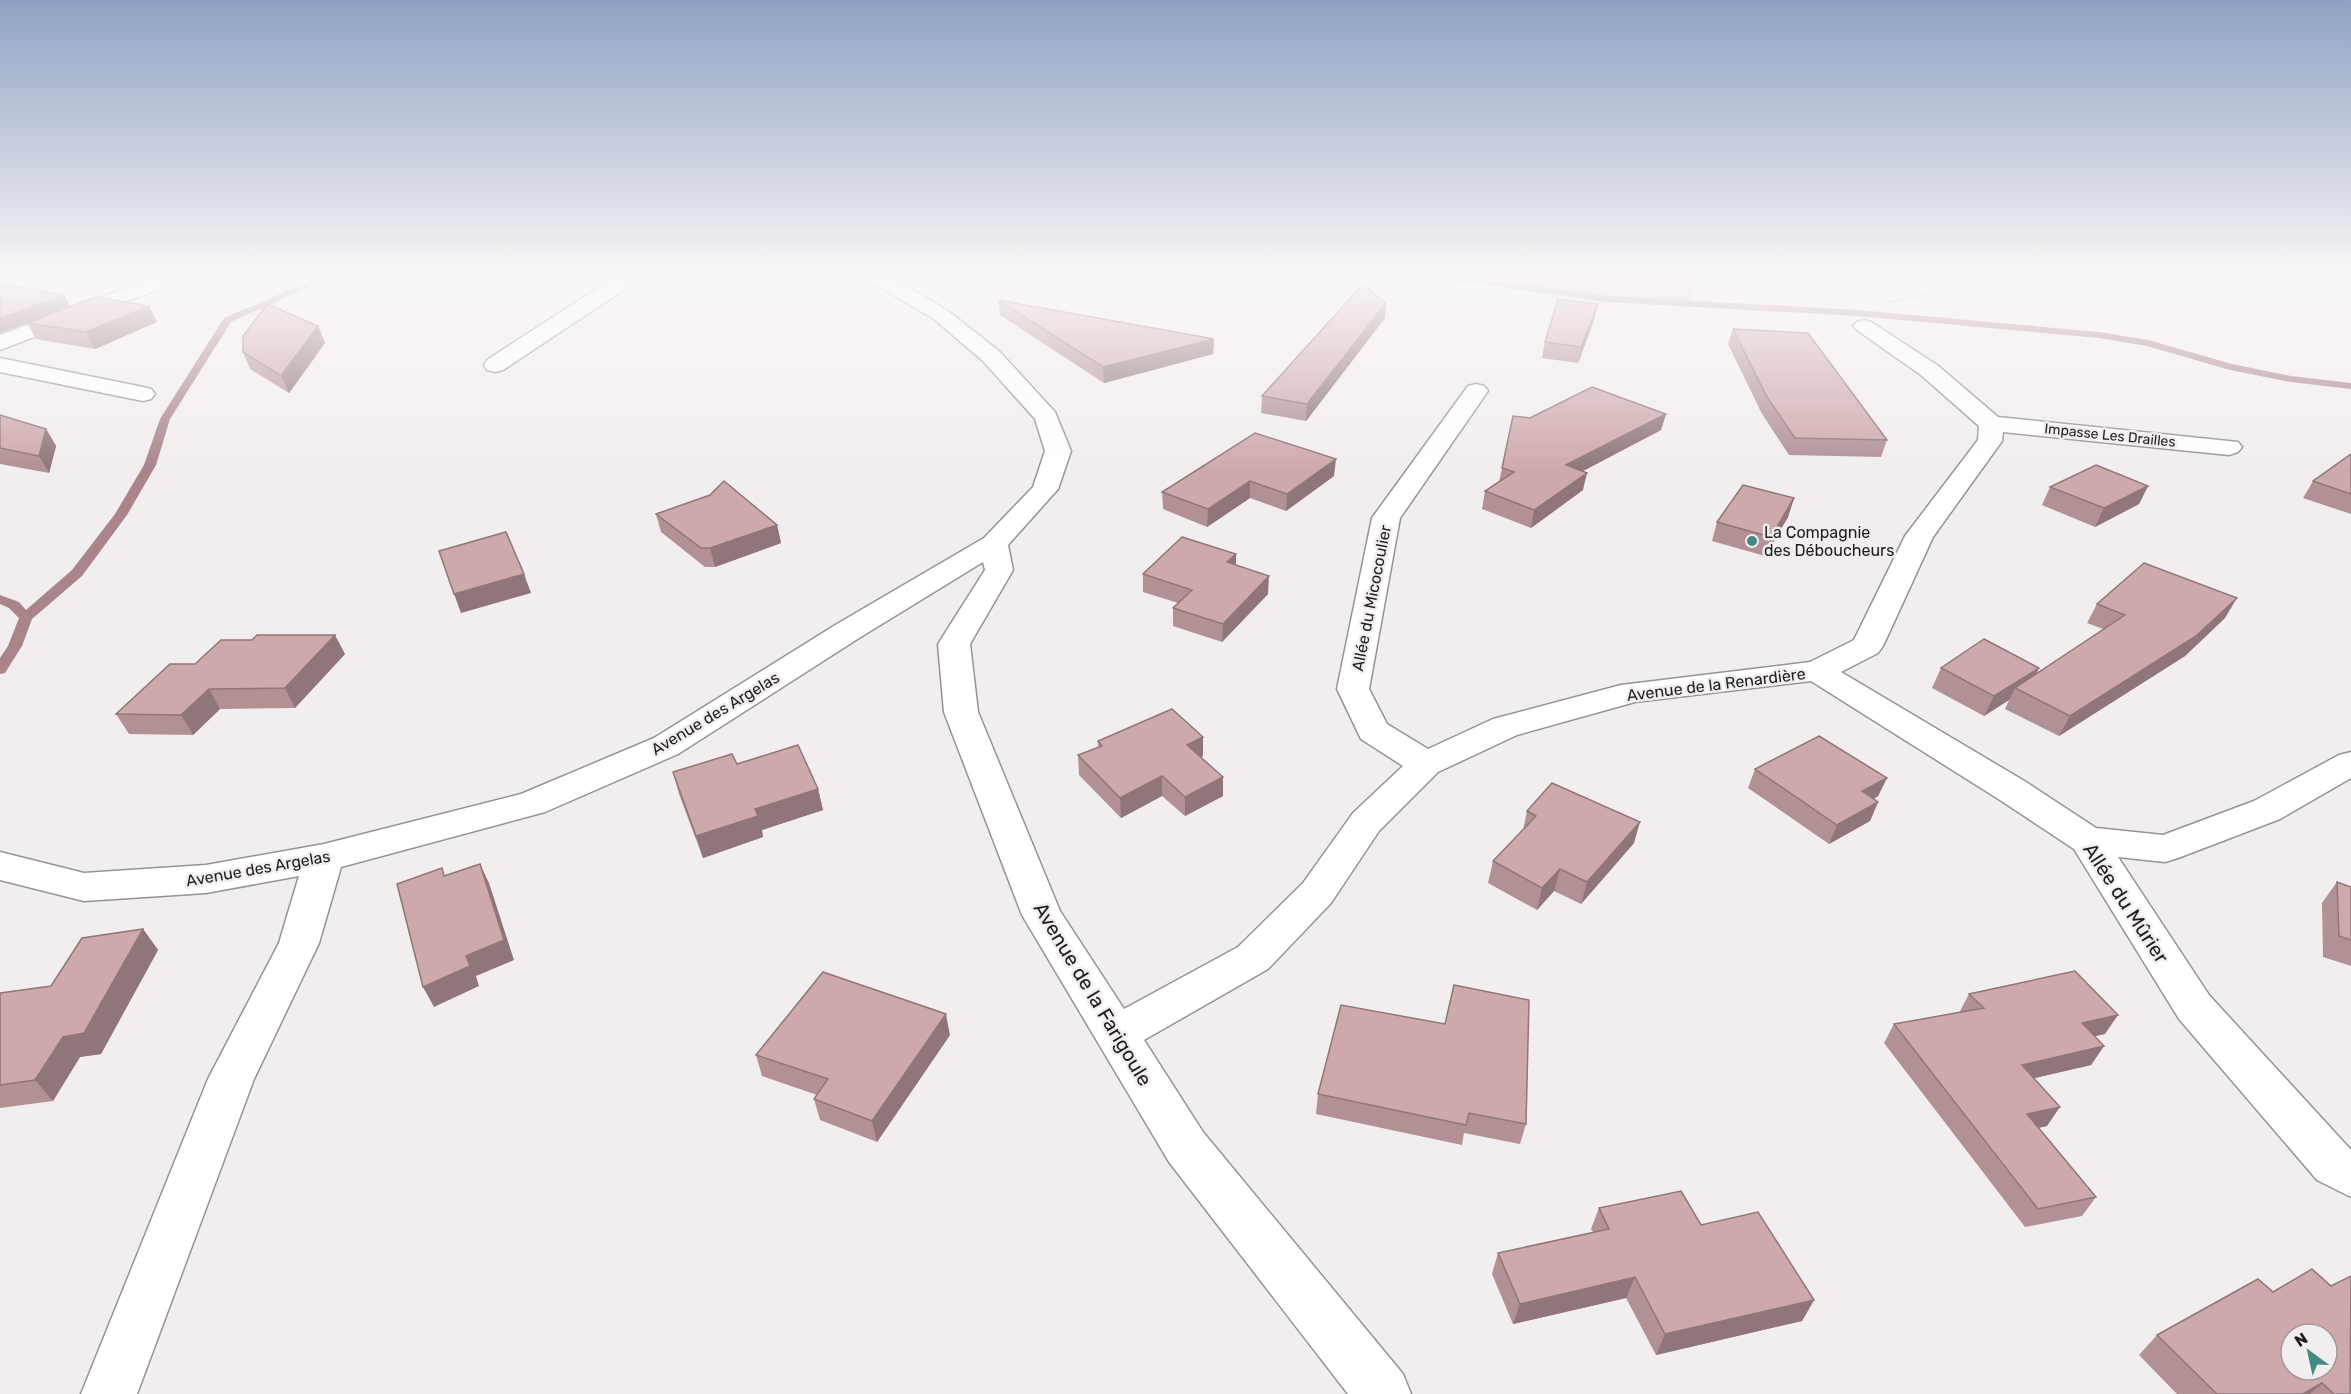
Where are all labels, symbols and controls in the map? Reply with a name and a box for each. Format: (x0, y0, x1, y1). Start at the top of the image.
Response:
street label: Impasse Les Drailles (2044, 420, 2176, 451)
street label: Allée du Micocoulier (1348, 523, 1395, 673)
place label: La Compagnie des Déboucheurs (1764, 523, 1894, 560)
marker: La Compagnie des Déboucheurs (1745, 534, 1759, 548)
street label: Avenue de la Renardière (1626, 664, 1807, 705)
street label: Avenue des Argelas (648, 668, 783, 759)
street label: Allée du Mûrier (2078, 838, 2174, 968)
street label: Avenue des Argelas (184, 846, 332, 891)
street label: Avenue de la Farigoule (1029, 898, 1157, 1090)
north arrow (2279, 1322, 2339, 1382)
text: N (2291, 1329, 2311, 1351)

